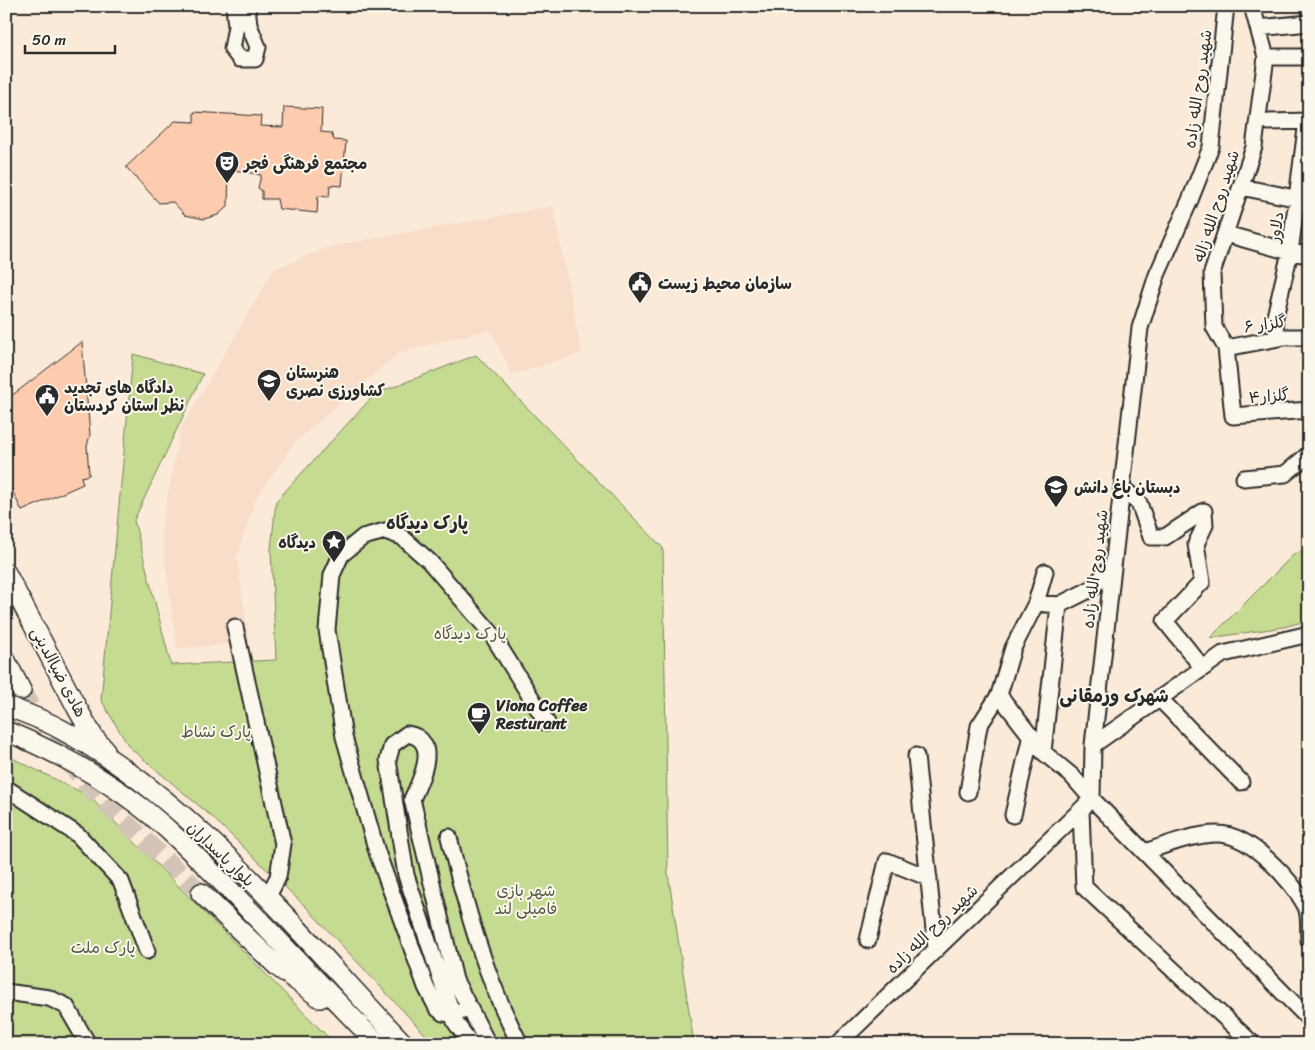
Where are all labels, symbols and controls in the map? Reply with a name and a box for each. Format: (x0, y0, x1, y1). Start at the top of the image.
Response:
scale bar (25, 22, 115, 54)
text: 50 m (32, 27, 67, 53)
street label: شهید روح الله زاده (1175, 28, 1221, 150)
street label: شهید روح الله زاله (1184, 146, 1248, 266)
place label: مجتمع فرهنگی فجر (242, 149, 367, 178)
theatre icon: مجتمع فرهنگی فجر (214, 150, 240, 184)
street label: دلاور (1259, 210, 1293, 246)
place label: سازمان محیط زیست (658, 269, 792, 298)
public building icon: سازمان محیط زیست (627, 270, 653, 304)
street label: گلزار ۶ (1242, 307, 1288, 341)
place label: هنرستان کشاورزی نصری (286, 358, 385, 405)
school or university icon: هنرستان کشاورزی نصری (256, 368, 282, 402)
place label: دادگاه های تجدید نظر استان کردستان (64, 373, 184, 420)
street label: گلزار۴ (1248, 380, 1290, 412)
public building icon: دادگاه های تجدید نظر استان کردستان (34, 383, 60, 417)
place label: دبستان باغ دانش (1074, 473, 1180, 502)
school or university icon: دبستان باغ دانش (1043, 474, 1069, 508)
district label: پارک دیدگاه (386, 507, 469, 539)
street label: شهید روح الله زاده (1073, 508, 1117, 630)
place label: دیدگاه (278, 528, 316, 557)
place icon: دیدگاه (321, 529, 347, 563)
park label: پارک دیدگاه (434, 619, 506, 648)
street label: هادی ضیاالدینی (23, 621, 95, 723)
district label: شهرک ورمقانی (1059, 680, 1169, 712)
place label: Viona Coffee Resturant (495, 691, 587, 738)
cafe icon: Viona Coffee Resturant (466, 701, 492, 735)
park label: پارک نشاط (181, 717, 251, 746)
street label: بلوار پاسداران (180, 814, 262, 894)
park label: شهر بازی فامیلی لند (495, 876, 557, 923)
street label: شهید روح الله زاده (879, 877, 985, 981)
park label: پارک ملت (71, 933, 135, 962)

